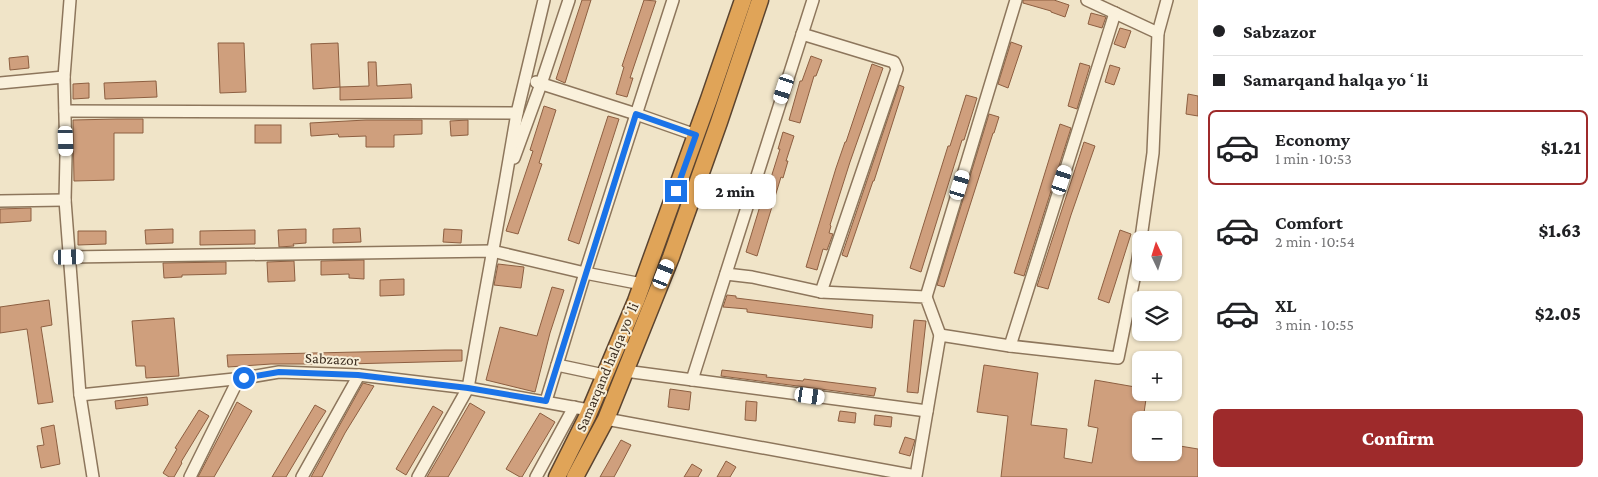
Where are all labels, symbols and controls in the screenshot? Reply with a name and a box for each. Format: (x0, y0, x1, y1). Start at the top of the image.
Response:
text: Sabzazor (1243, 21, 1316, 42)
text: Samarqand halqa yoʻli (1243, 69, 1428, 90)
car (772, 72, 795, 106)
icon: car (1215, 125, 1260, 170)
car (57, 126, 74, 156)
text: Economy (1275, 129, 1350, 150)
text: $1.21 (1541, 137, 1581, 158)
text: 1 min · 10:53 (1275, 150, 1352, 167)
car (1050, 163, 1073, 197)
car (948, 168, 971, 202)
callout: 2 min (694, 174, 776, 208)
route end (665, 180, 687, 202)
text: 2 min (715, 183, 755, 200)
icon: car (1215, 208, 1260, 253)
text: Comfort (1275, 212, 1343, 233)
text: $1.63 (1538, 220, 1581, 241)
north arrow (1132, 231, 1182, 281)
map controls (1132, 231, 1182, 461)
text: 2 min · 10:54 (1275, 233, 1355, 250)
car (53, 249, 84, 265)
car (651, 257, 676, 291)
button: layers (1132, 291, 1182, 341)
icon: car (1215, 291, 1260, 336)
text: XL (1275, 295, 1297, 316)
street label: Samarqand halqa yoʻli (573, 300, 642, 434)
text: $2.05 (1535, 303, 1581, 324)
text: 3 min · 10:55 (1275, 316, 1354, 333)
street label: Sabzazor (305, 350, 360, 368)
button: + (1132, 351, 1182, 401)
route start (233, 367, 255, 389)
car (794, 386, 825, 406)
button: Confirm (1213, 409, 1583, 467)
button: − (1132, 411, 1182, 461)

